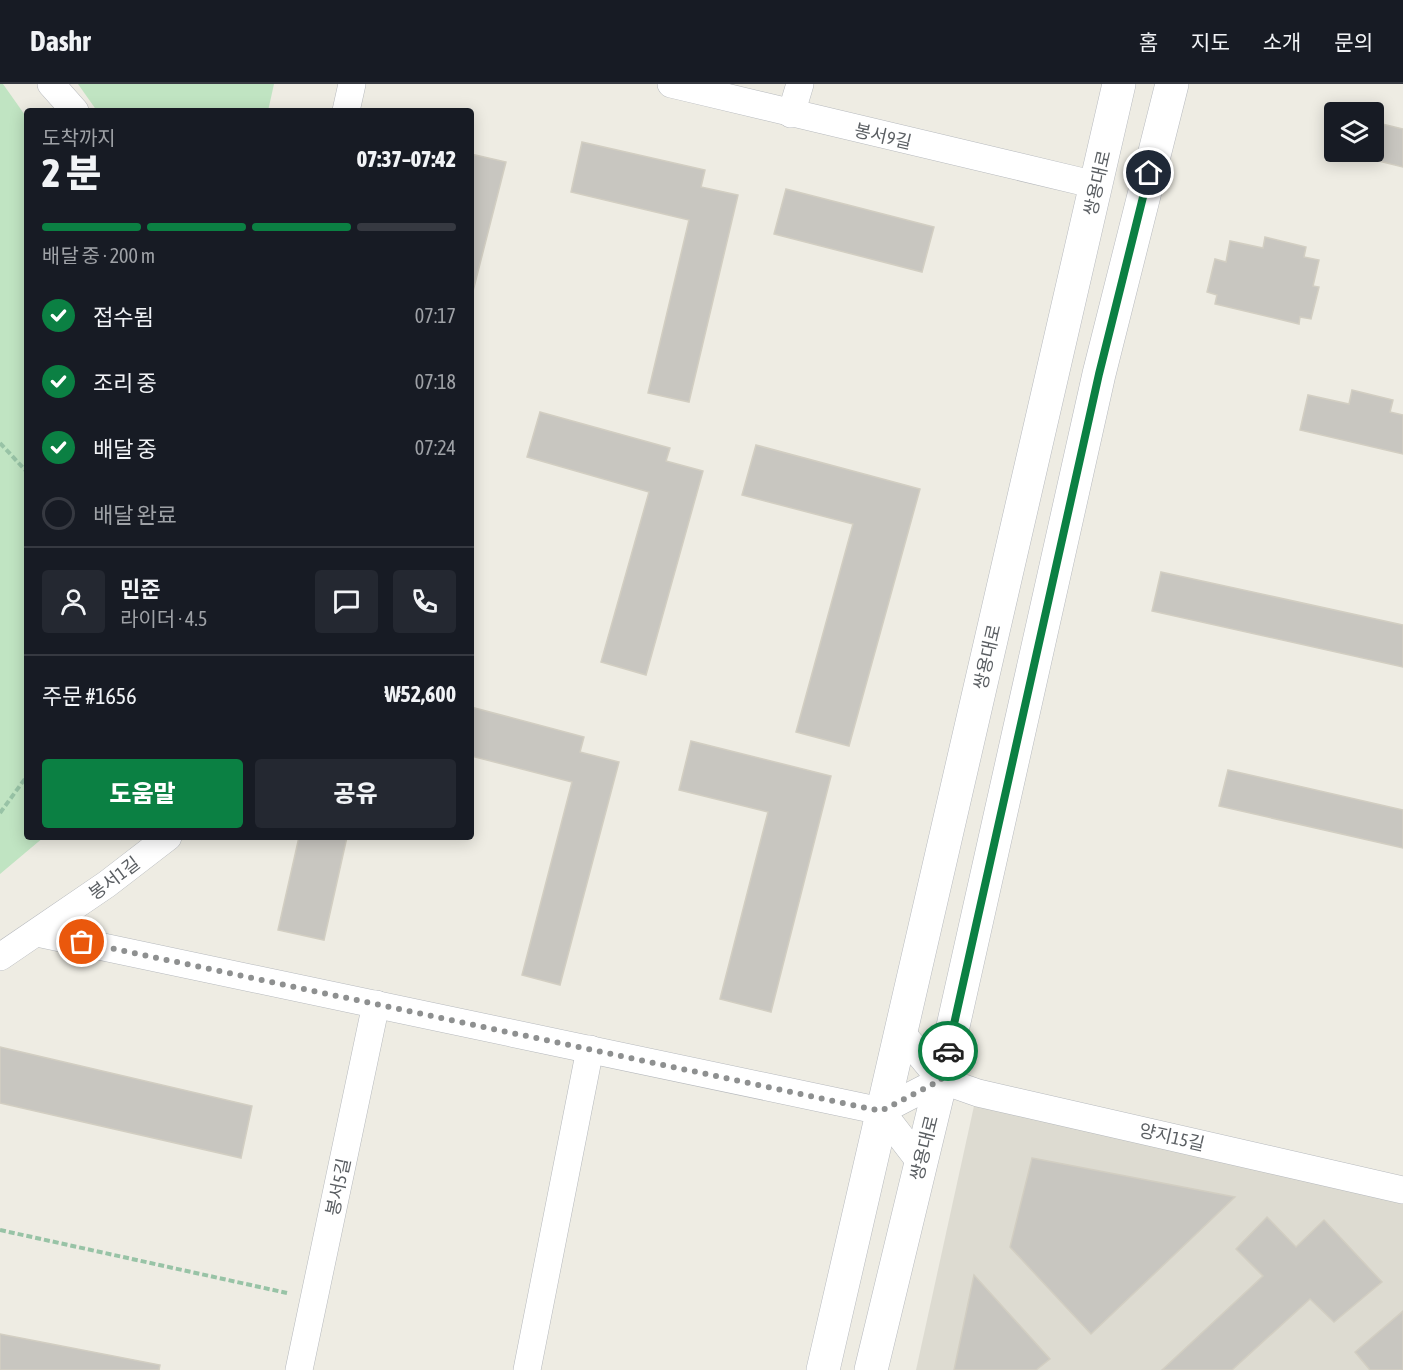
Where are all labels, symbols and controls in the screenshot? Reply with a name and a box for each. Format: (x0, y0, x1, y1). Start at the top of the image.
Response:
text: Dashr (30, 25, 90, 57)
text: 홈 (1139, 30, 1158, 54)
text: 지도 (1191, 30, 1230, 54)
text: 소개 (1263, 30, 1301, 54)
text: 문의 (1334, 30, 1373, 54)
map controls (1324, 102, 1384, 162)
button: layers (1324, 102, 1384, 162)
street label: 봉서9길 (852, 119, 914, 153)
text: 도착까지 (42, 126, 116, 149)
text: 07:37–07:42 (357, 146, 456, 172)
pin (1123, 147, 1174, 198)
street label: 쌍용대로 (1079, 148, 1115, 218)
text: 2 분 (42, 151, 102, 195)
icon: home (1132, 156, 1165, 189)
text: 배달 중 · 200 m (42, 244, 155, 267)
icon: check (42, 299, 75, 332)
text: 접수됨 (93, 304, 154, 330)
text: 07:17 (415, 304, 456, 327)
icon: check (42, 365, 75, 398)
text: 조리 중 (93, 370, 157, 396)
text: 07:18 (415, 370, 456, 393)
icon: check (42, 431, 75, 464)
text: 배달 중 (93, 436, 157, 462)
text: 07:24 (415, 436, 456, 459)
text: 배달 완료 (93, 502, 177, 528)
button: person (42, 570, 105, 633)
button: chat (315, 570, 378, 633)
button: phone (393, 570, 456, 633)
text: 민준 (120, 576, 160, 602)
text: 라이더 · 4.5 (120, 607, 207, 630)
street label: 쌍용대로 (969, 622, 1005, 692)
text: ₩52,600 (384, 681, 456, 707)
text: 주문 #1656 (42, 683, 137, 709)
button: 도움말 (42, 759, 243, 828)
button: 공유 (255, 759, 456, 828)
street label: 봉서1길 (84, 852, 144, 904)
pin (56, 916, 107, 967)
icon: bag (65, 925, 98, 958)
courier (918, 1021, 978, 1081)
icon: car (932, 1035, 965, 1068)
street label: 쌍용대로 (906, 1113, 942, 1183)
street label: 양지15길 (1137, 1119, 1207, 1155)
street label: 봉서5길 (322, 1156, 354, 1218)

